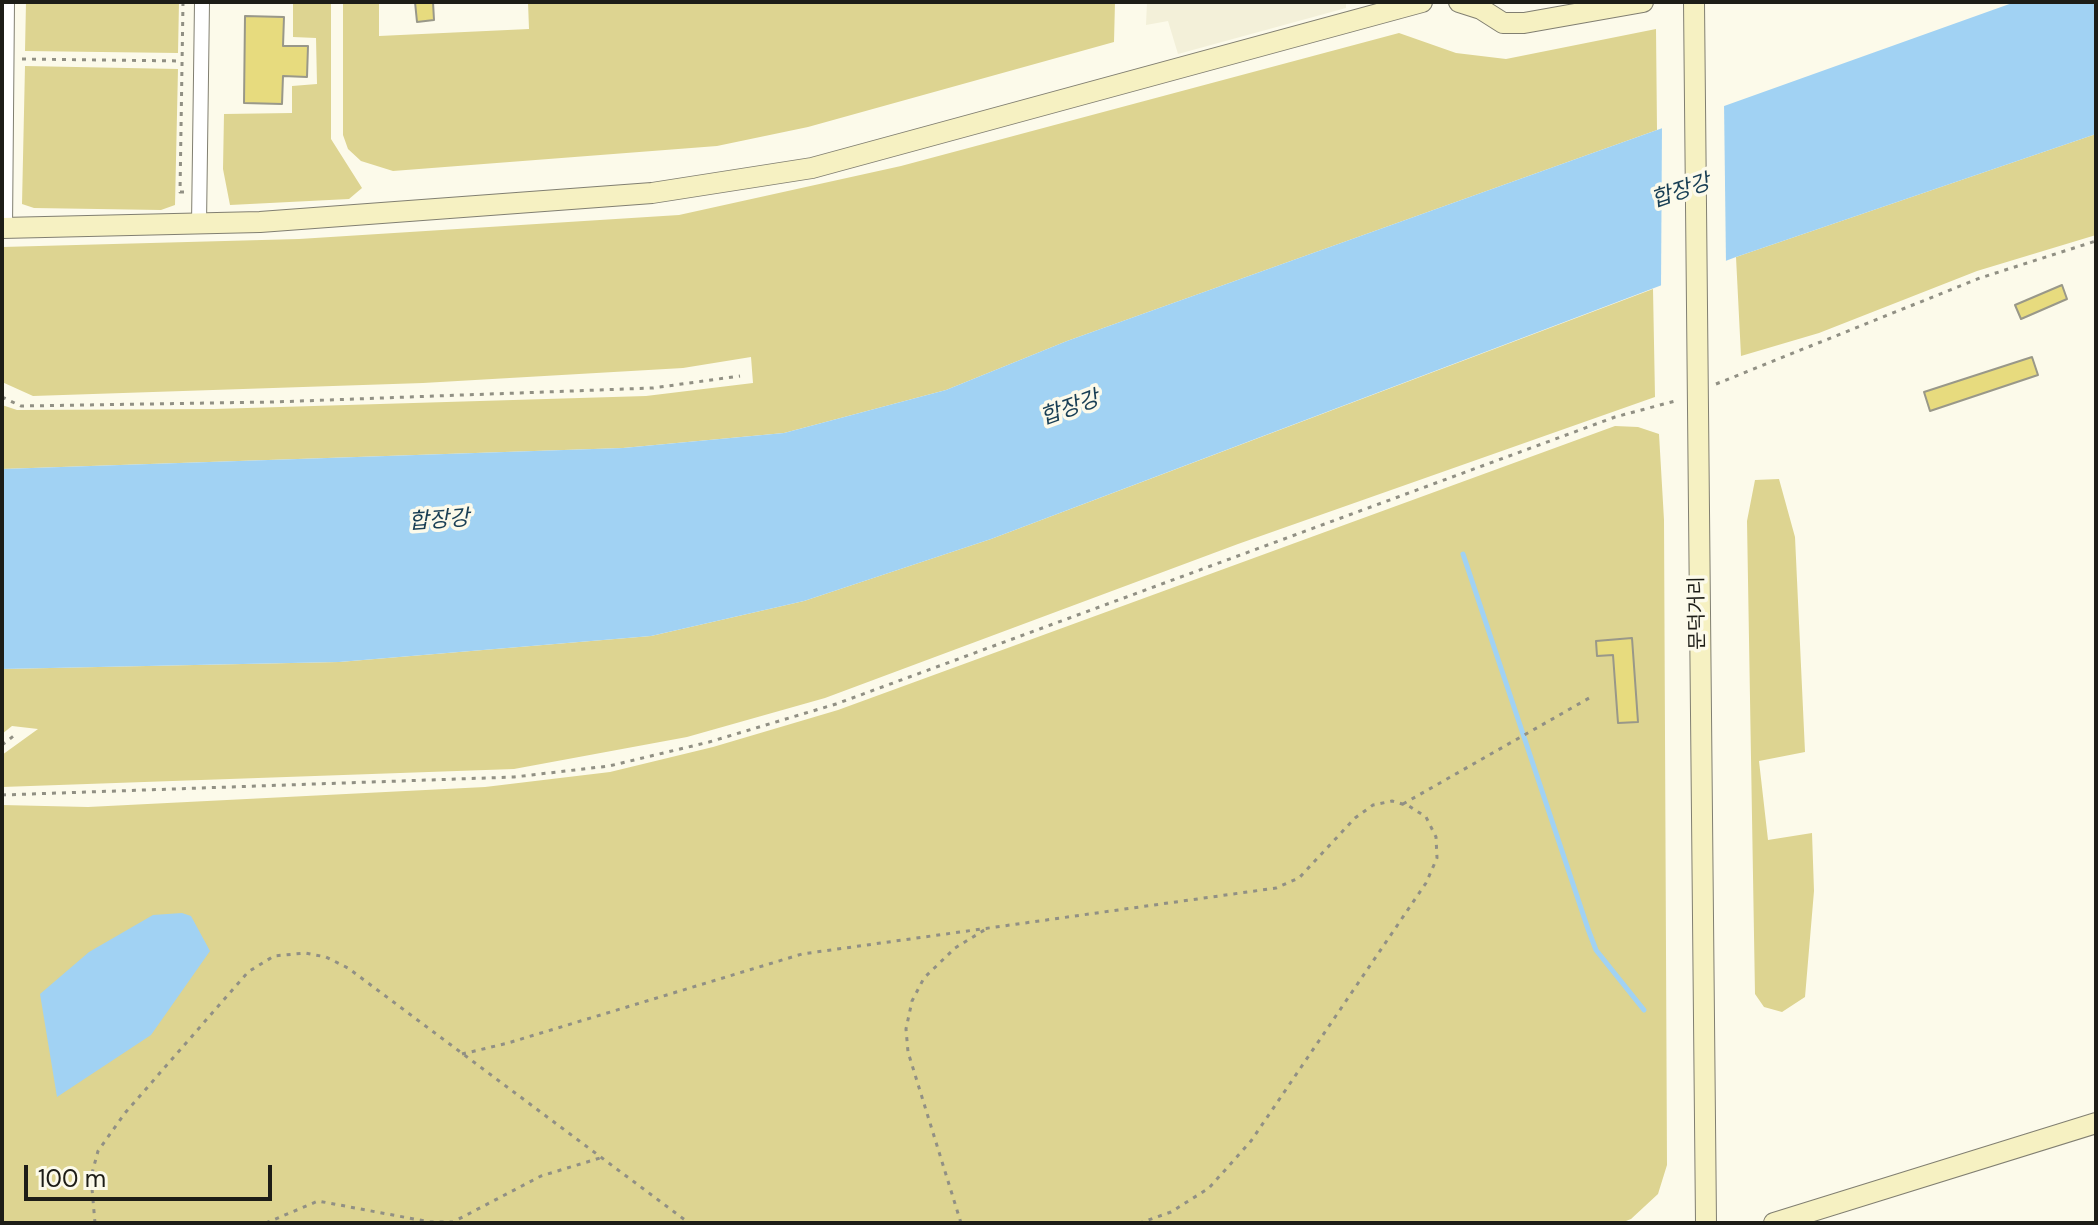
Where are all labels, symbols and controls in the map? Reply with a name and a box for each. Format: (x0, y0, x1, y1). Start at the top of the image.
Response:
water label: 합장강 (1648, 170, 1714, 214)
water label: 합장강 (1037, 386, 1103, 432)
water label: 합장강 (408, 506, 470, 536)
street label: 문덕거리 (1685, 576, 1711, 650)
scale bar (28, 1149, 276, 1199)
text: 100 m (38, 1163, 106, 1194)

